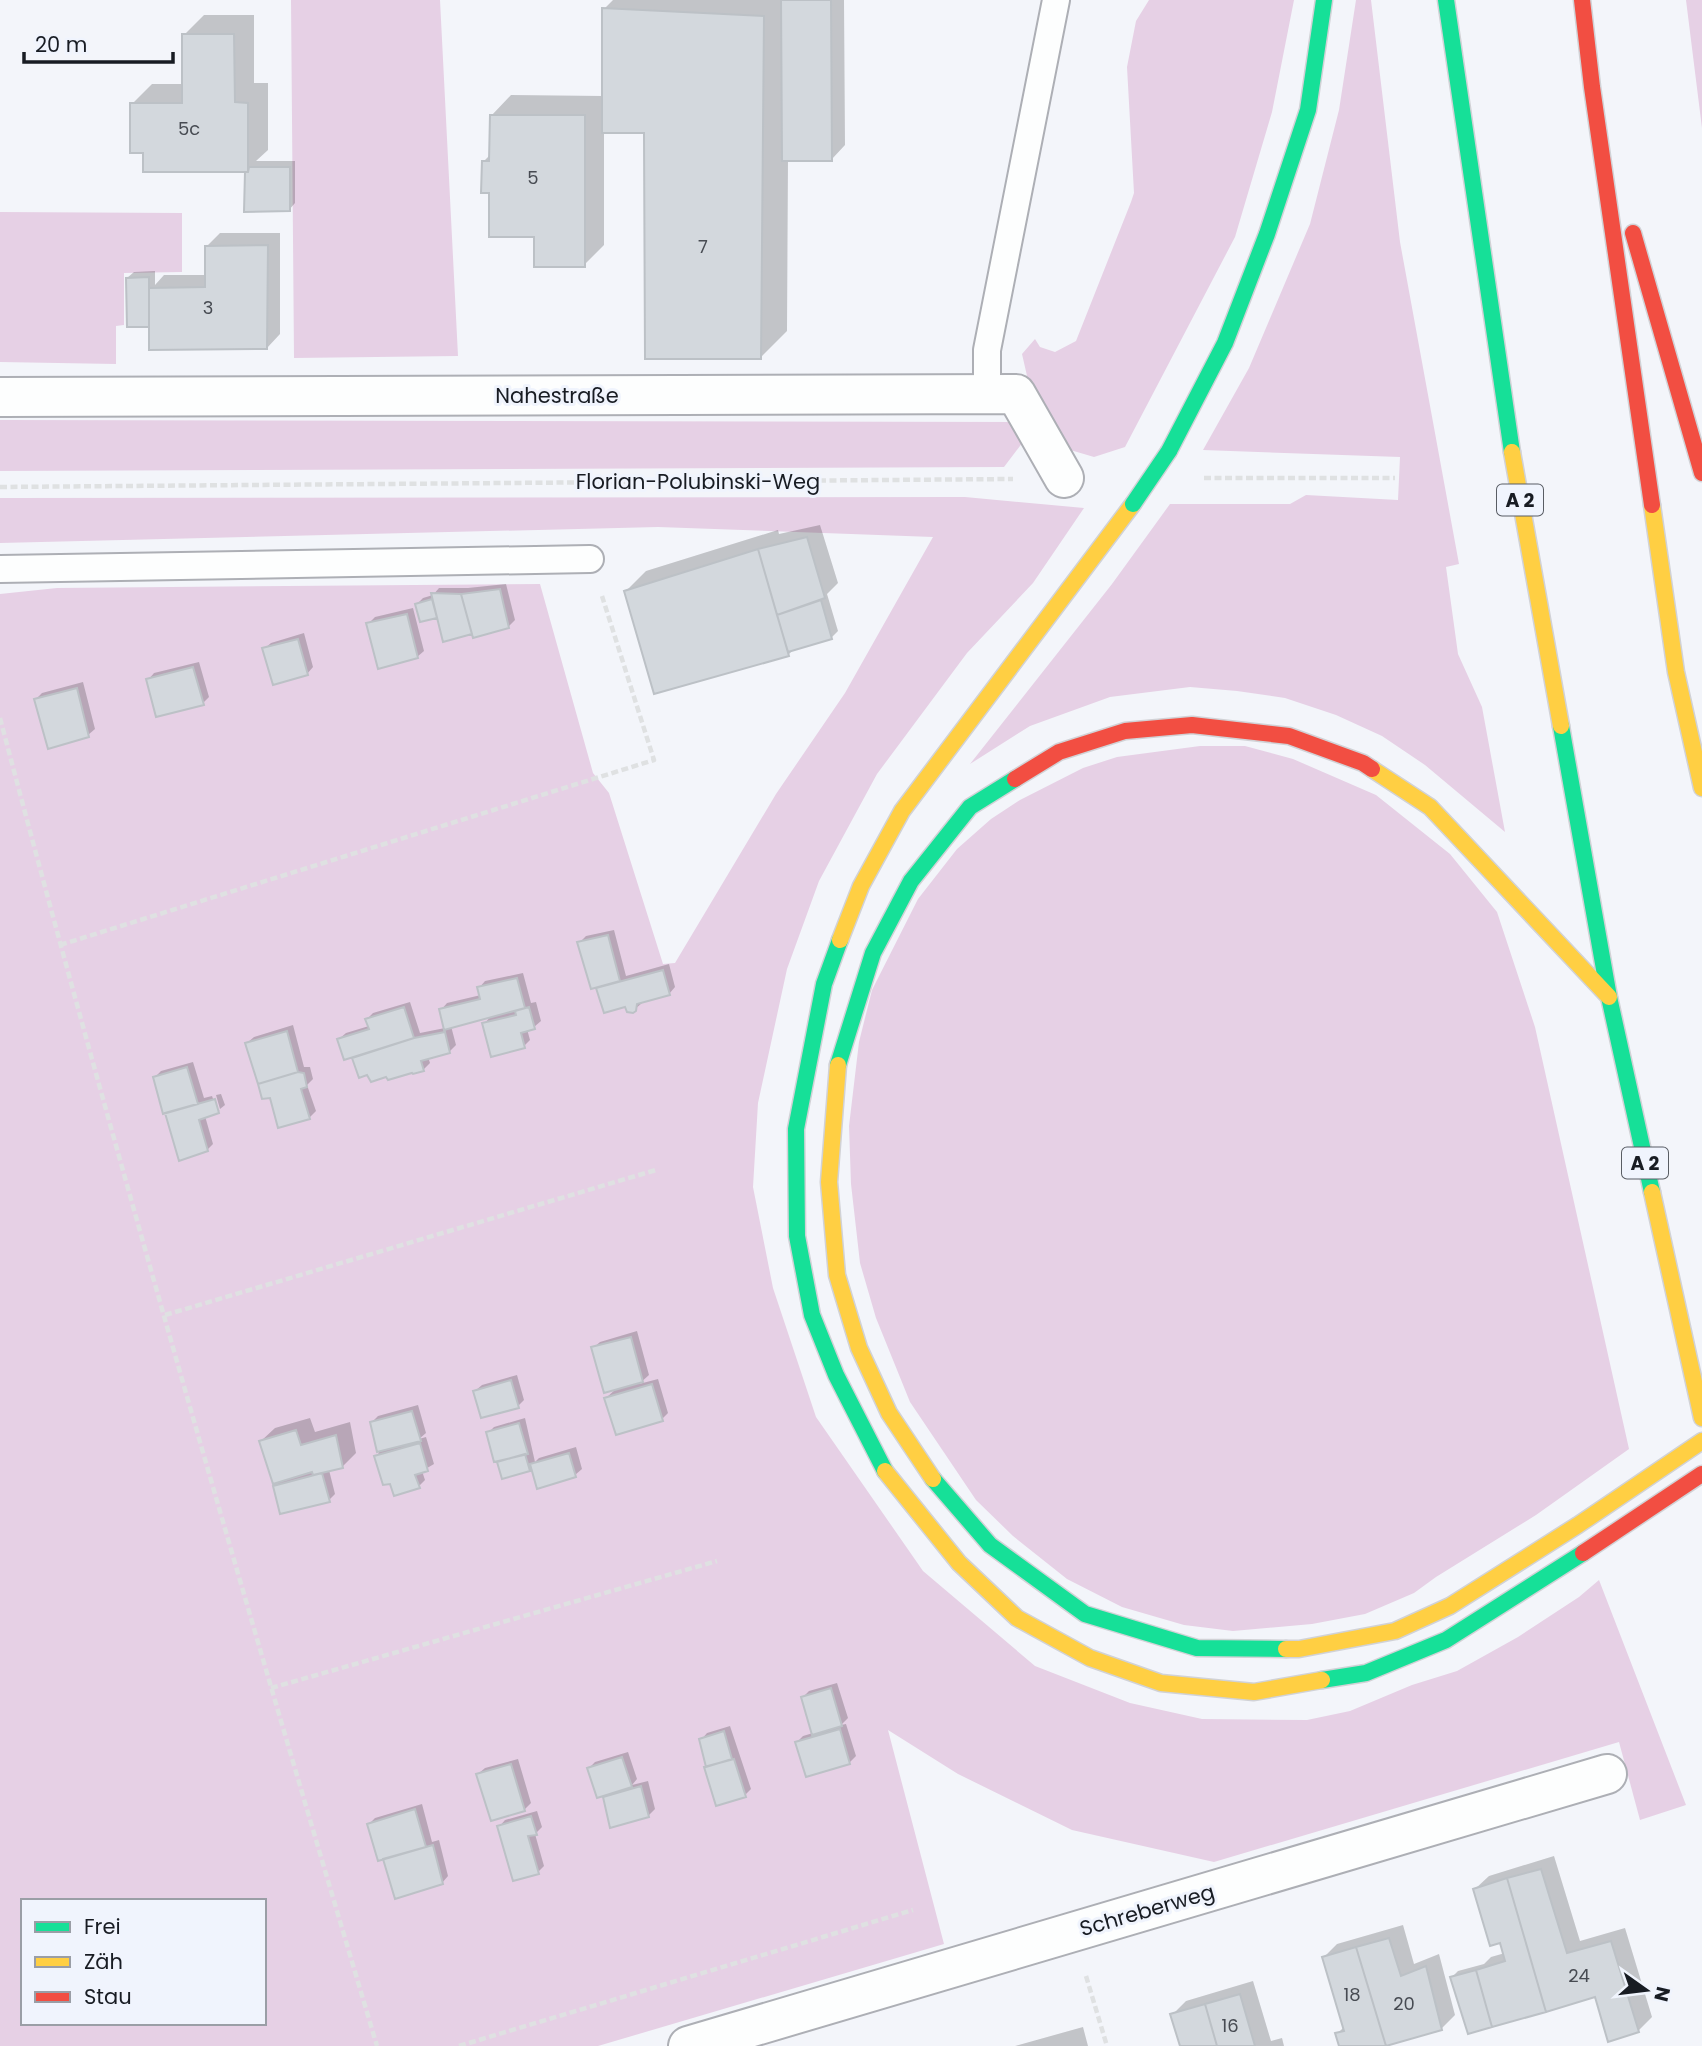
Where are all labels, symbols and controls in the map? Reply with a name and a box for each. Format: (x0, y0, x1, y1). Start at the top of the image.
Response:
scale bar (24, 21, 173, 65)
text: 20 m (35, 30, 88, 59)
house number: 5c (178, 116, 200, 141)
house number: 5 (527, 165, 539, 190)
house number: 7 (698, 234, 708, 259)
house number: 3 (203, 295, 213, 320)
street label: Nahestraße (495, 381, 619, 410)
street label: Florian-Polubinski-Weg (576, 467, 820, 496)
road number: A 2 (1497, 485, 1543, 516)
road number: A 2 (1622, 1148, 1668, 1178)
street label: Schreberweg (1076, 1877, 1218, 1943)
legend (21, 1899, 266, 2025)
text: Frei (84, 1912, 121, 1941)
text: Zäh (84, 1947, 123, 1976)
north arrow (1611, 1955, 1681, 2025)
house number: 24 (1568, 1963, 1590, 1988)
text: Stau (84, 1982, 132, 2011)
house number: 18 (1343, 1982, 1361, 2007)
text: N (1647, 1984, 1677, 2004)
house number: 20 (1393, 1991, 1415, 2016)
house number: 16 (1221, 2013, 1239, 2038)

